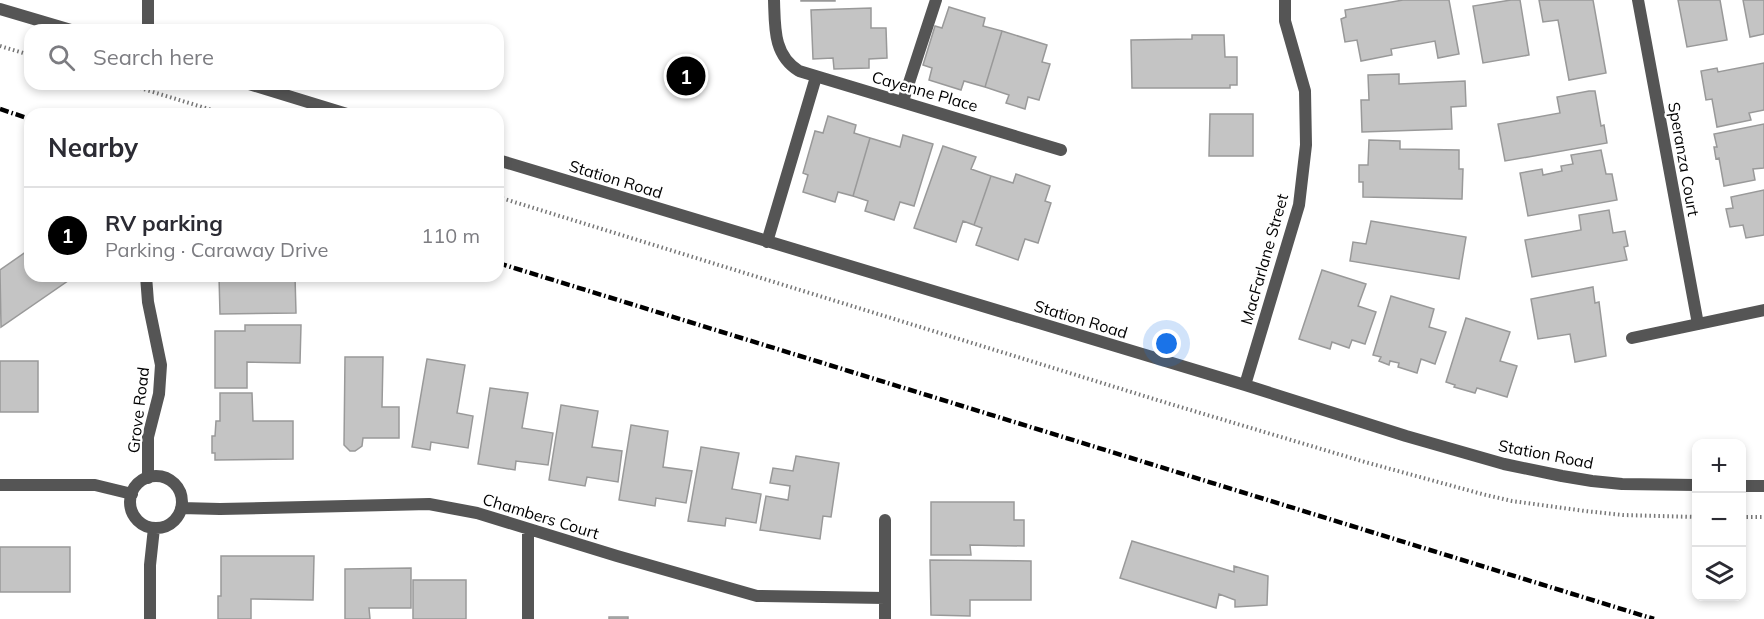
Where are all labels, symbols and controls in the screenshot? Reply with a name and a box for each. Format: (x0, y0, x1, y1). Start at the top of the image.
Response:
search box (24, 24, 504, 90)
icon: search (45, 41, 78, 74)
text: Search here (93, 43, 214, 71)
pin: 1 (666, 54, 706, 98)
street label: Cayenne Place (870, 66, 980, 116)
street label: Speranza Court (1664, 100, 1704, 218)
text: Nearby (48, 131, 138, 164)
street label: Station Road (567, 155, 665, 203)
street label: MacFarlane Street (1236, 191, 1292, 327)
text: RV parking (105, 209, 223, 237)
text: 1 (62, 223, 74, 248)
text: 110 m (421, 223, 480, 248)
text: Parking · Caraway Drive (105, 237, 328, 262)
street label: Station Road (1032, 295, 1130, 343)
your location (1152, 329, 1181, 358)
street label: Grove Road (123, 366, 153, 454)
street label: Station Road (1497, 435, 1595, 473)
map controls (1692, 439, 1746, 601)
button: + (1692, 439, 1746, 493)
street label: Chambers Court (480, 489, 602, 543)
button: − (1692, 493, 1746, 547)
button: layers (1692, 547, 1746, 601)

